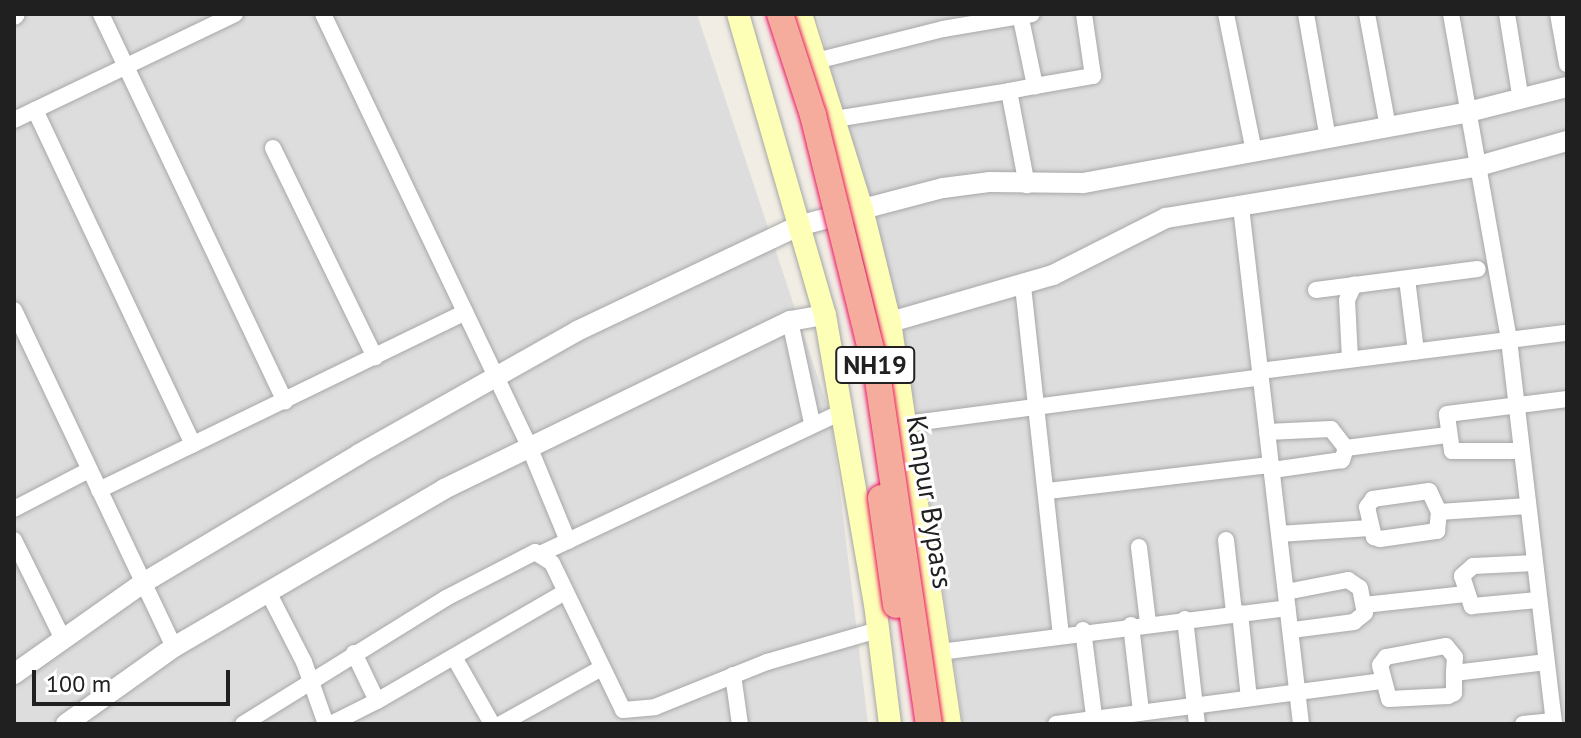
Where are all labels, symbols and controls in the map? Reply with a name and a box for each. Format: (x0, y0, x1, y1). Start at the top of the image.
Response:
road number: NH19 (835, 343, 915, 387)
street label: Kanpur Bypass (900, 413, 960, 591)
scale bar (36, 654, 234, 704)
text: 100 m (46, 668, 111, 699)

